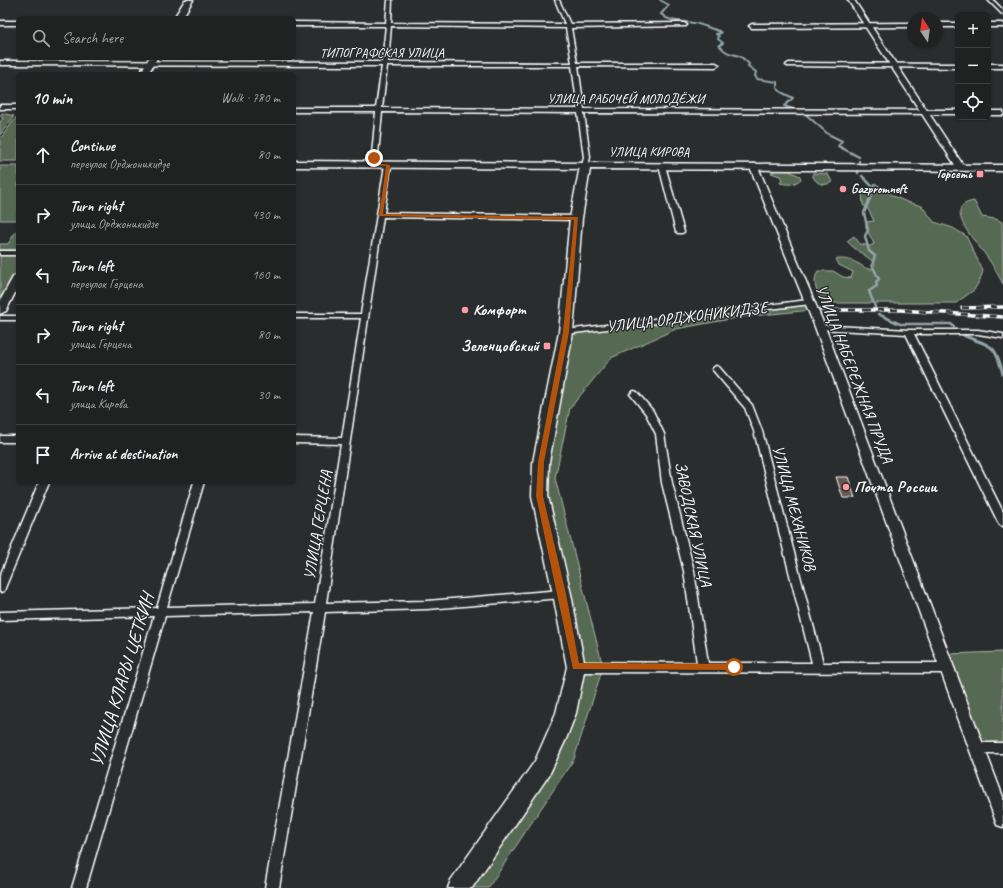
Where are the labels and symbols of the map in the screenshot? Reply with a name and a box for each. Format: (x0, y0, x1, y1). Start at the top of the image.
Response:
north arrow (907, 12, 943, 48)
street label: ТИПОГРАФСКАЯ УЛИЦА (320, 45, 445, 61)
street label: УЛИЦА РАБОЧЕЙ МОЛОДЁЖИ (547, 91, 707, 107)
street label: УЛИЦА КИРОВА (609, 144, 690, 160)
route end (365, 149, 383, 167)
place label: Горсеть (937, 166, 973, 182)
marker: Горсеть (975, 169, 985, 179)
place label: Gazpromneft (851, 181, 908, 197)
marker: Gazpromneft (838, 184, 848, 194)
street label: УЛИЦА НАБЕРЕЖНАЯ ПРУДА (811, 282, 898, 467)
street label: УЛИЦА ОРДЖОНИКИДЗЕ (605, 297, 771, 337)
place label: Комфорт (473, 300, 527, 320)
marker: Комфорт (460, 305, 470, 315)
place label: Зеленцовский (461, 336, 540, 356)
marker: Зеленцовский (542, 341, 552, 351)
street label: УЛИЦА МЕХАНИКОВ (768, 443, 821, 575)
street label: ЗАВОДСКАЯ УЛИЦА (670, 460, 716, 589)
street label: УЛИЦА ГЕРЦЕНА (299, 468, 337, 581)
place label: Почта России (854, 477, 938, 497)
marker: Почта России (841, 482, 851, 492)
street label: УЛИЦА КЛАРЫ ЦЕТКИН (84, 588, 161, 769)
route start (725, 658, 743, 676)

